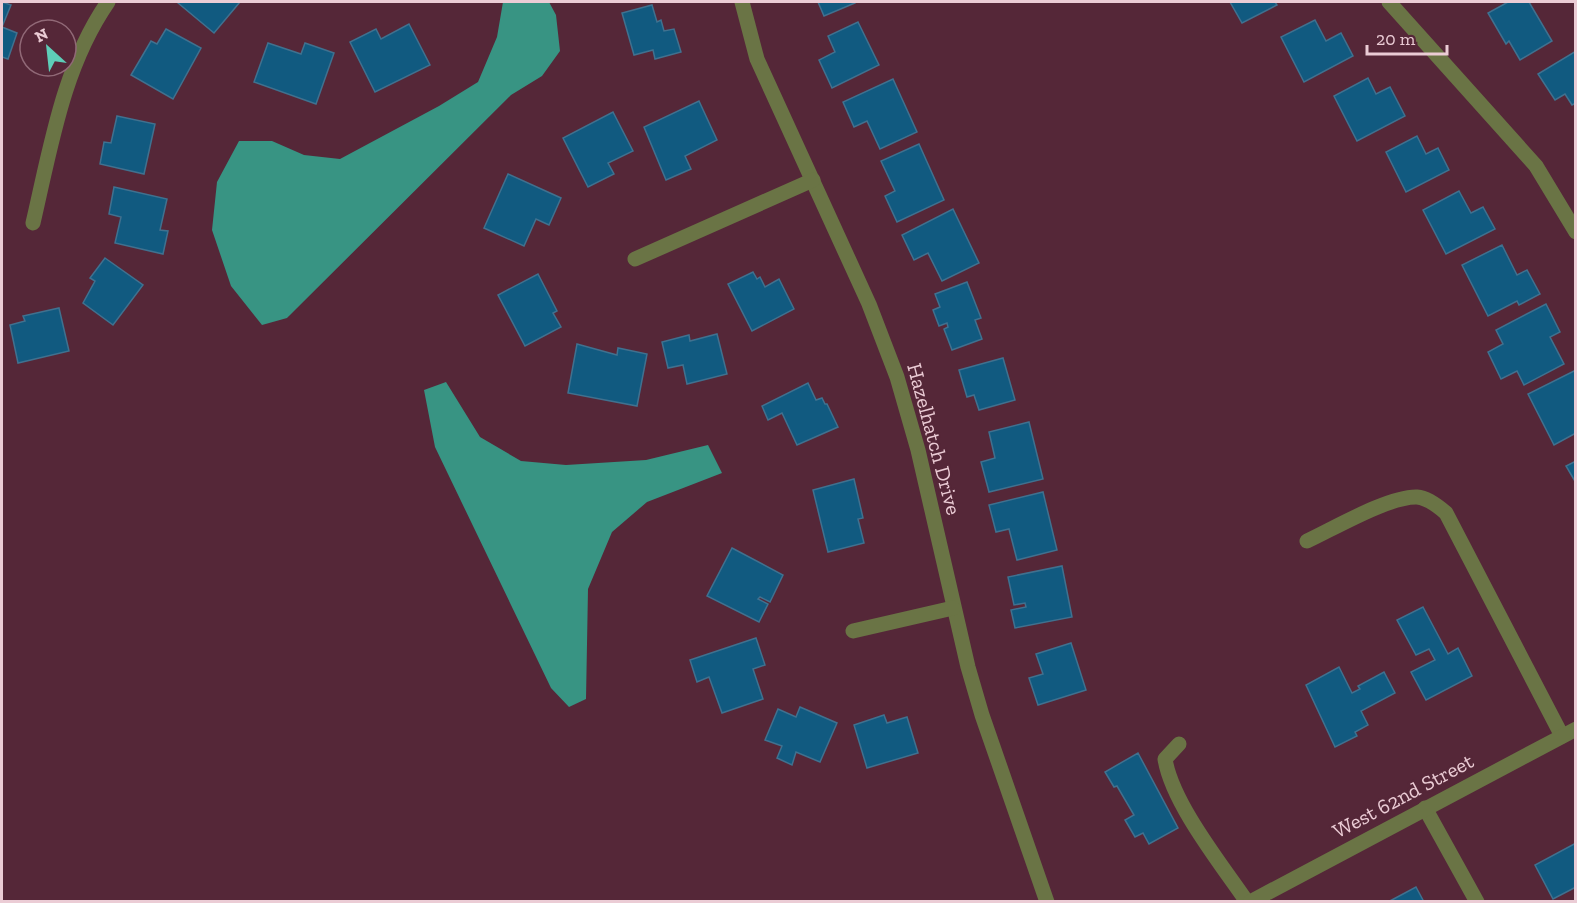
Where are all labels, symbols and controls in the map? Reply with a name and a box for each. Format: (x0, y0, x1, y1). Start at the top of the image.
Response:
north arrow (18, 18, 78, 78)
scale bar (1367, 18, 1446, 56)
text: N (32, 24, 51, 46)
text: 20 m (1376, 28, 1416, 50)
street label: Hazelhatch Drive (902, 360, 967, 518)
street label: West 62nd Street (1328, 748, 1478, 843)

